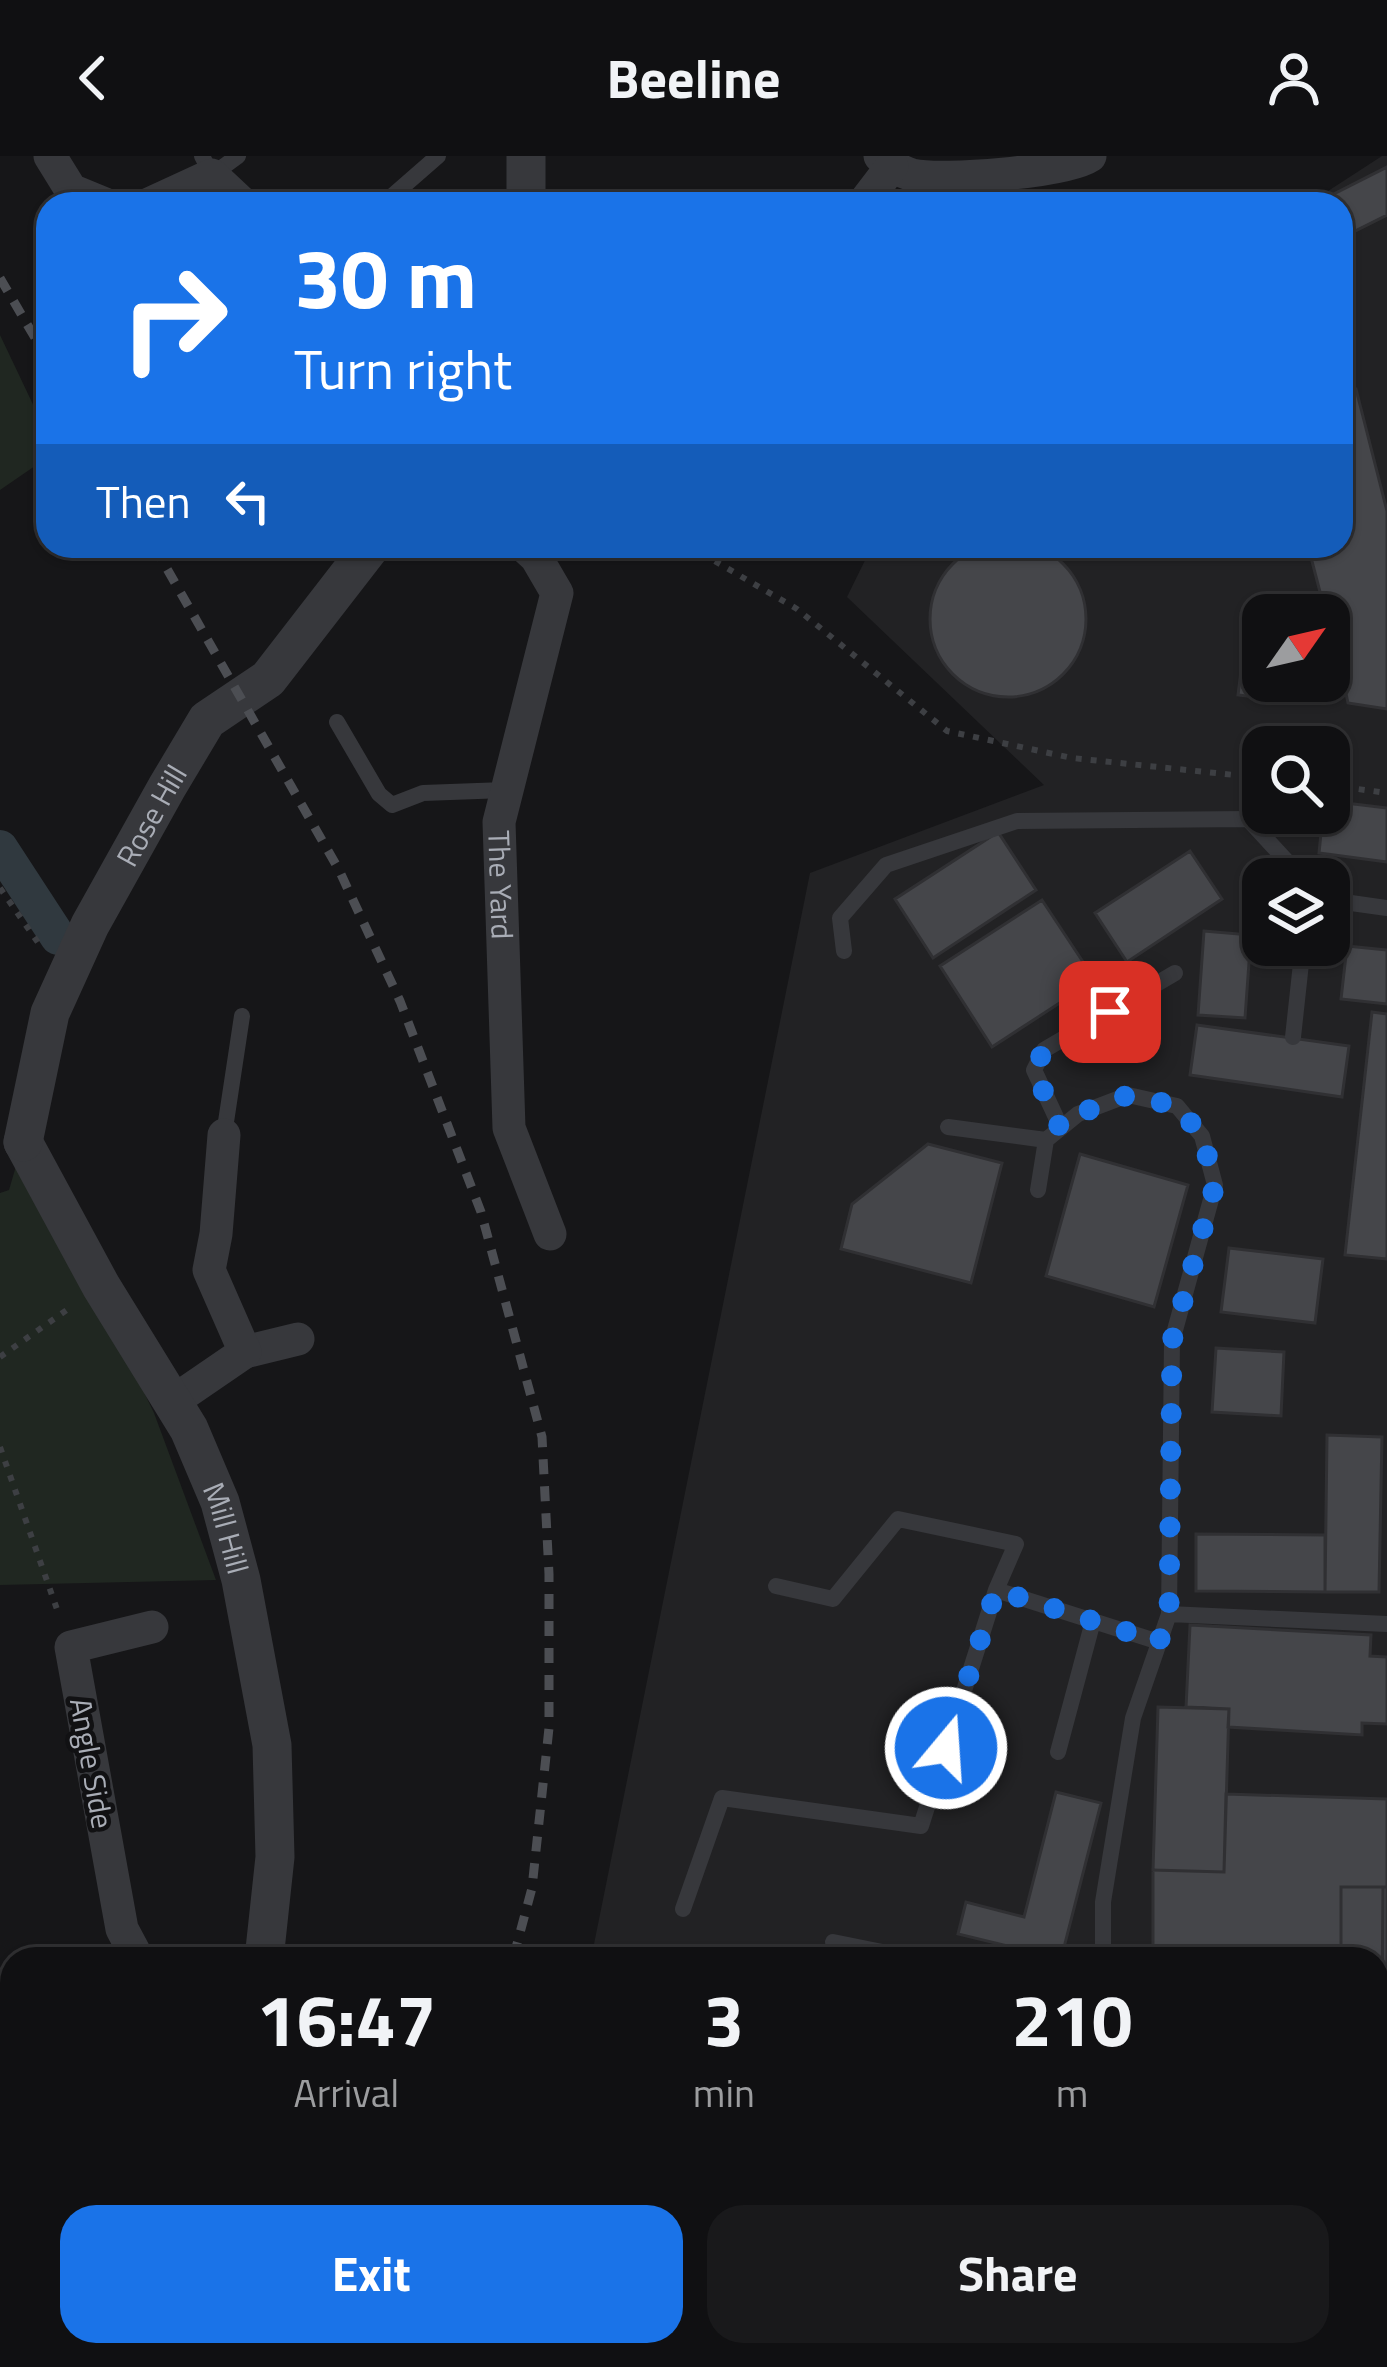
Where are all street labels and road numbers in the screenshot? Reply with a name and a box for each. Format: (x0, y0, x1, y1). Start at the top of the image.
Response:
street label: Rose Hill (104, 756, 198, 875)
street label: The Yard (476, 830, 526, 940)
street label: Mill Hill (191, 1475, 261, 1579)
street label: Angle Side (58, 1694, 126, 1832)

